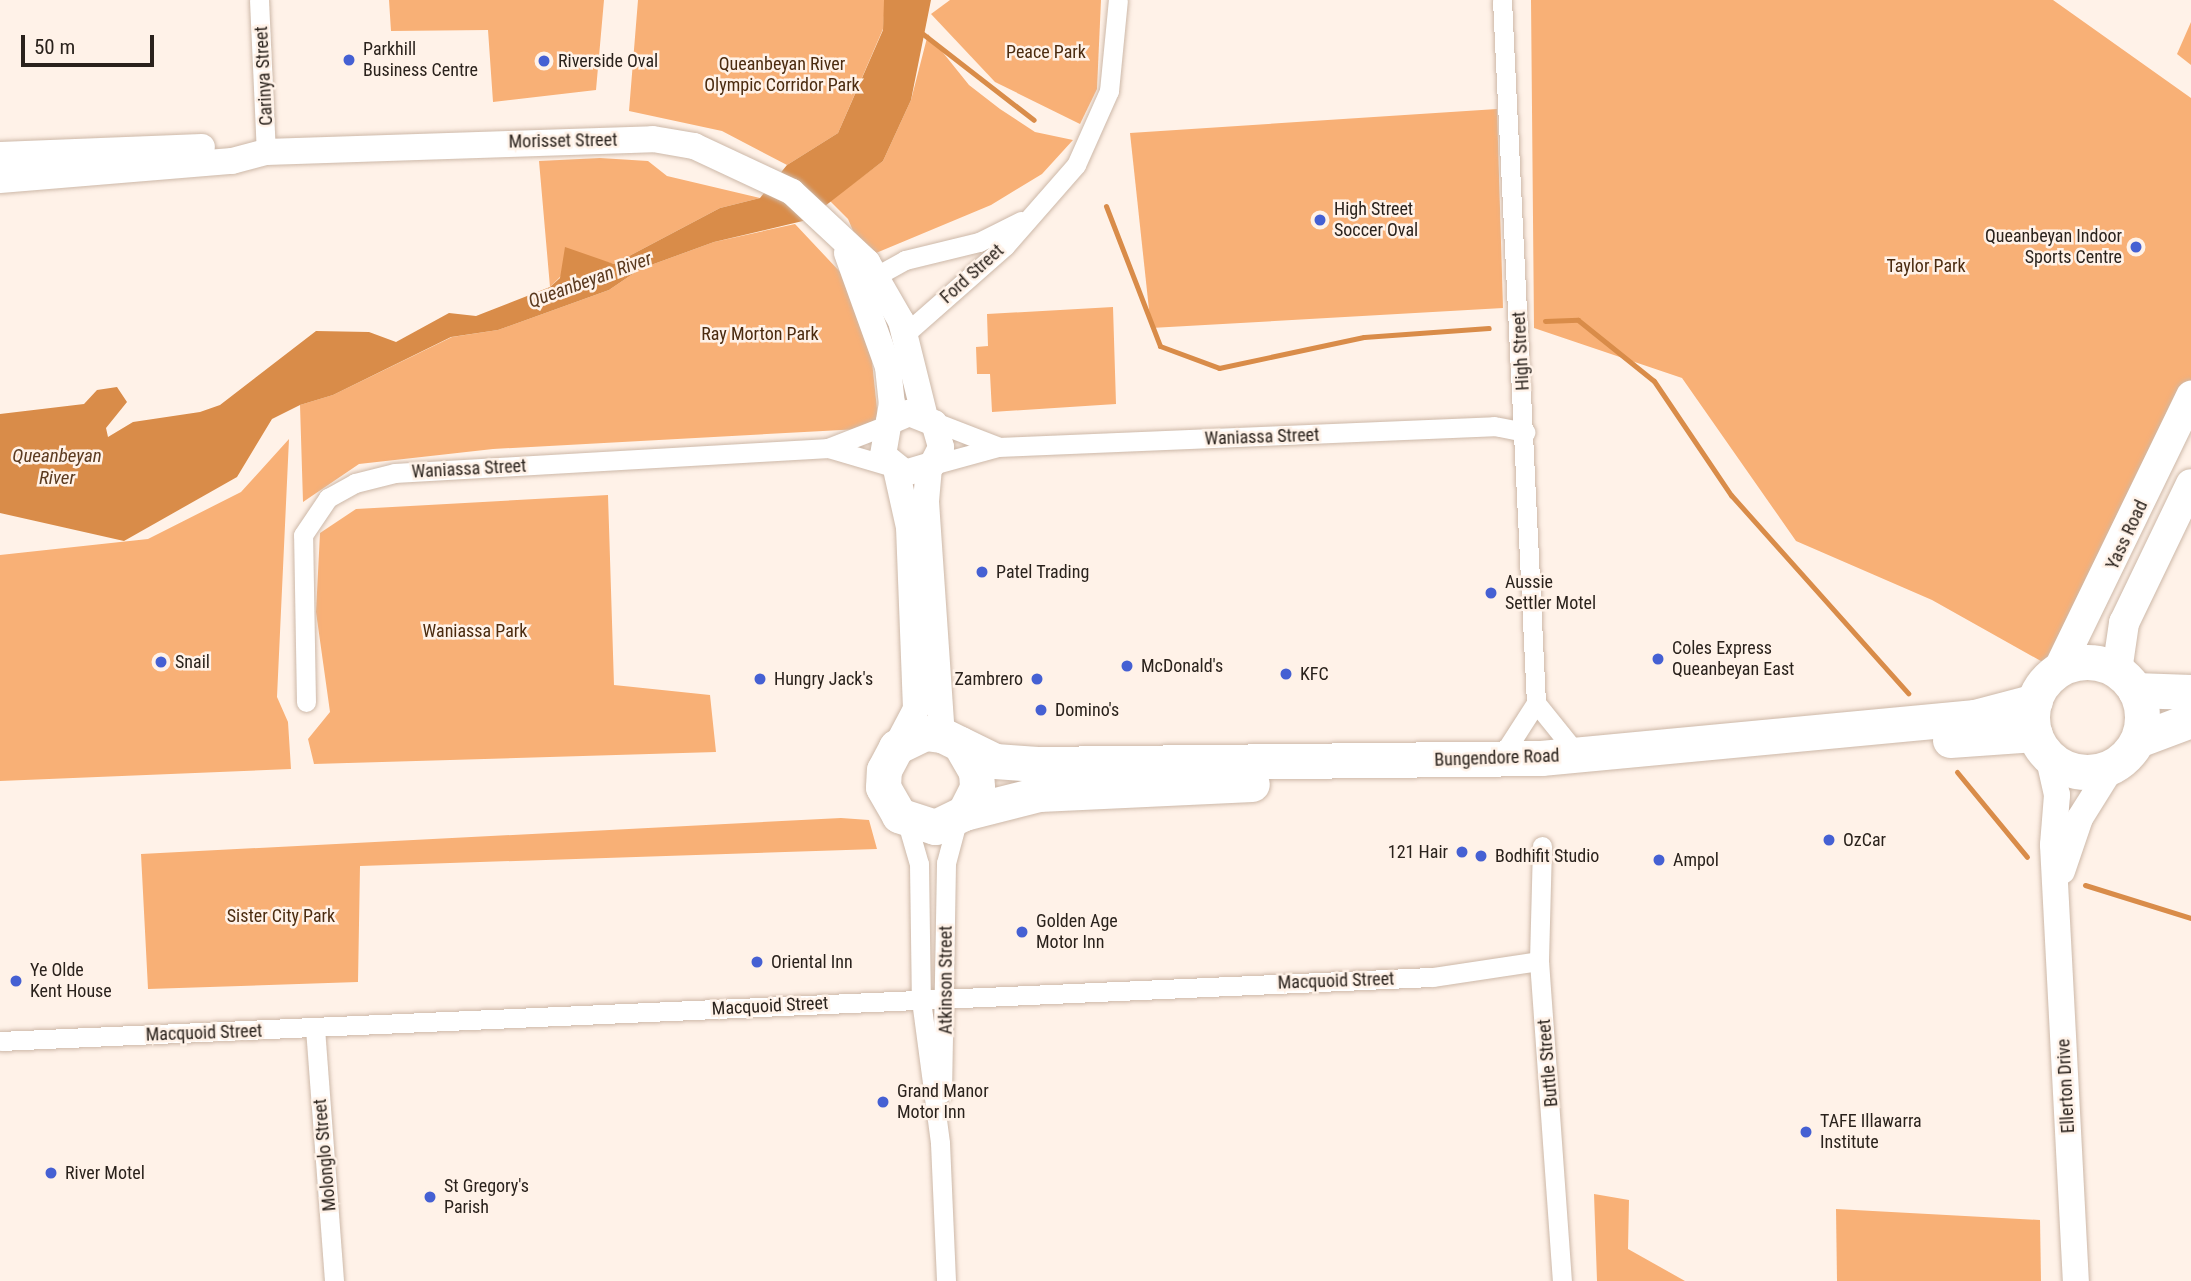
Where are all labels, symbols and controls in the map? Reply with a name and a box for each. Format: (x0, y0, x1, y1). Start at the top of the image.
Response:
scale bar (24, 21, 158, 65)
street label: Carinya Street (251, 26, 277, 126)
text: 50 m (34, 35, 75, 59)
place label: Parkhill Business Centre (363, 39, 478, 82)
park label: Peace Park (1006, 41, 1086, 63)
place label: Riverside Oval (558, 50, 658, 72)
marker: Parkhill Business Centre (341, 52, 357, 68)
marker: Riverside Oval (536, 53, 552, 69)
park label: Queanbeyan River Olympic Corridor Park (704, 54, 860, 96)
street label: Morisset Street (508, 129, 618, 153)
place label: High Street Soccer Oval (1334, 199, 1418, 242)
marker: High Street Soccer Oval (1312, 212, 1328, 228)
place label: Queanbeyan Indoor Sports Centre (1985, 226, 2122, 268)
marker: Queanbeyan Indoor Sports Centre (2128, 239, 2144, 255)
street label: Ford Street (936, 240, 1008, 308)
water label: Queanbeyan River (525, 247, 655, 313)
park label: Taylor Park (1886, 255, 1966, 277)
street label: High Street (1508, 311, 1534, 391)
park label: Ray Morton Park (701, 323, 819, 345)
street label: Waniassa Street (1204, 424, 1320, 450)
water label: Queanbeyan River (12, 445, 102, 489)
street label: Waniassa Street (411, 455, 527, 483)
street label: Yass Road (2102, 497, 2152, 573)
place label: Patel Trading (996, 561, 1090, 583)
marker: Patel Trading (974, 564, 990, 580)
place label: Aussie Settler Motel (1505, 572, 1596, 614)
marker: Aussie Settler Motel (1483, 585, 1499, 601)
park label: Waniassa Park (423, 620, 527, 642)
place label: Coles Express Queanbeyan East (1672, 638, 1794, 680)
place label: Snail (175, 651, 210, 673)
marker: Coles Express Queanbeyan East (1650, 651, 1666, 667)
marker: Snail (153, 654, 169, 670)
place label: McDonald's (1141, 655, 1223, 677)
marker: McDonald's (1119, 658, 1135, 674)
place label: KFC (1300, 663, 1329, 685)
marker: KFC (1278, 666, 1294, 682)
place label: Hungry Jack's (774, 668, 873, 690)
place label: Zambrero (954, 668, 1023, 690)
marker: Hungry Jack's (752, 671, 768, 687)
marker: Zambrero (1029, 671, 1045, 687)
place label: Domino's (1055, 699, 1119, 721)
marker: Domino's (1033, 702, 1049, 718)
street label: Bungendore Road (1434, 745, 1560, 771)
place label: OzCar (1843, 829, 1886, 851)
marker: OzCar (1821, 832, 1837, 848)
place label: 121 Hair (1388, 841, 1448, 863)
marker: 121 Hair (1454, 844, 1470, 860)
place label: Bodhifit Studio (1495, 845, 1599, 867)
marker: Bodhifit Studio (1473, 848, 1489, 864)
place label: Ampol (1673, 849, 1719, 871)
marker: Ampol (1651, 852, 1667, 868)
park label: Sister City Park (227, 905, 335, 927)
place label: Golden Age Motor Inn (1036, 911, 1118, 954)
marker: Golden Age Motor Inn (1014, 924, 1030, 940)
street label: Atkinson Street (935, 926, 957, 1034)
place label: Oriental Inn (771, 951, 853, 973)
marker: Oriental Inn (749, 954, 765, 970)
place label: Ye Olde Kent House (30, 960, 112, 1002)
street label: Macquoid Street (1277, 968, 1395, 994)
marker: Ye Olde Kent House (8, 973, 24, 989)
street label: Macquoid Street (711, 992, 829, 1020)
street label: Buttle Street (1533, 1018, 1563, 1108)
street label: Macquoid Street (145, 1020, 263, 1046)
street label: Ellerton Drive (2053, 1038, 2079, 1134)
place label: Grand Manor Motor Inn (897, 1081, 989, 1124)
marker: Grand Manor Motor Inn (875, 1094, 891, 1110)
street label: Molonglo Street (309, 1098, 341, 1212)
place label: TAFE Illawarra Institute (1820, 1111, 1922, 1154)
marker: TAFE Illawarra Institute (1798, 1124, 1814, 1140)
place label: River Motel (65, 1162, 145, 1184)
marker: River Motel (43, 1165, 59, 1181)
place label: St Gregory's Parish (444, 1176, 529, 1218)
marker: St Gregory's Parish (422, 1189, 438, 1205)

